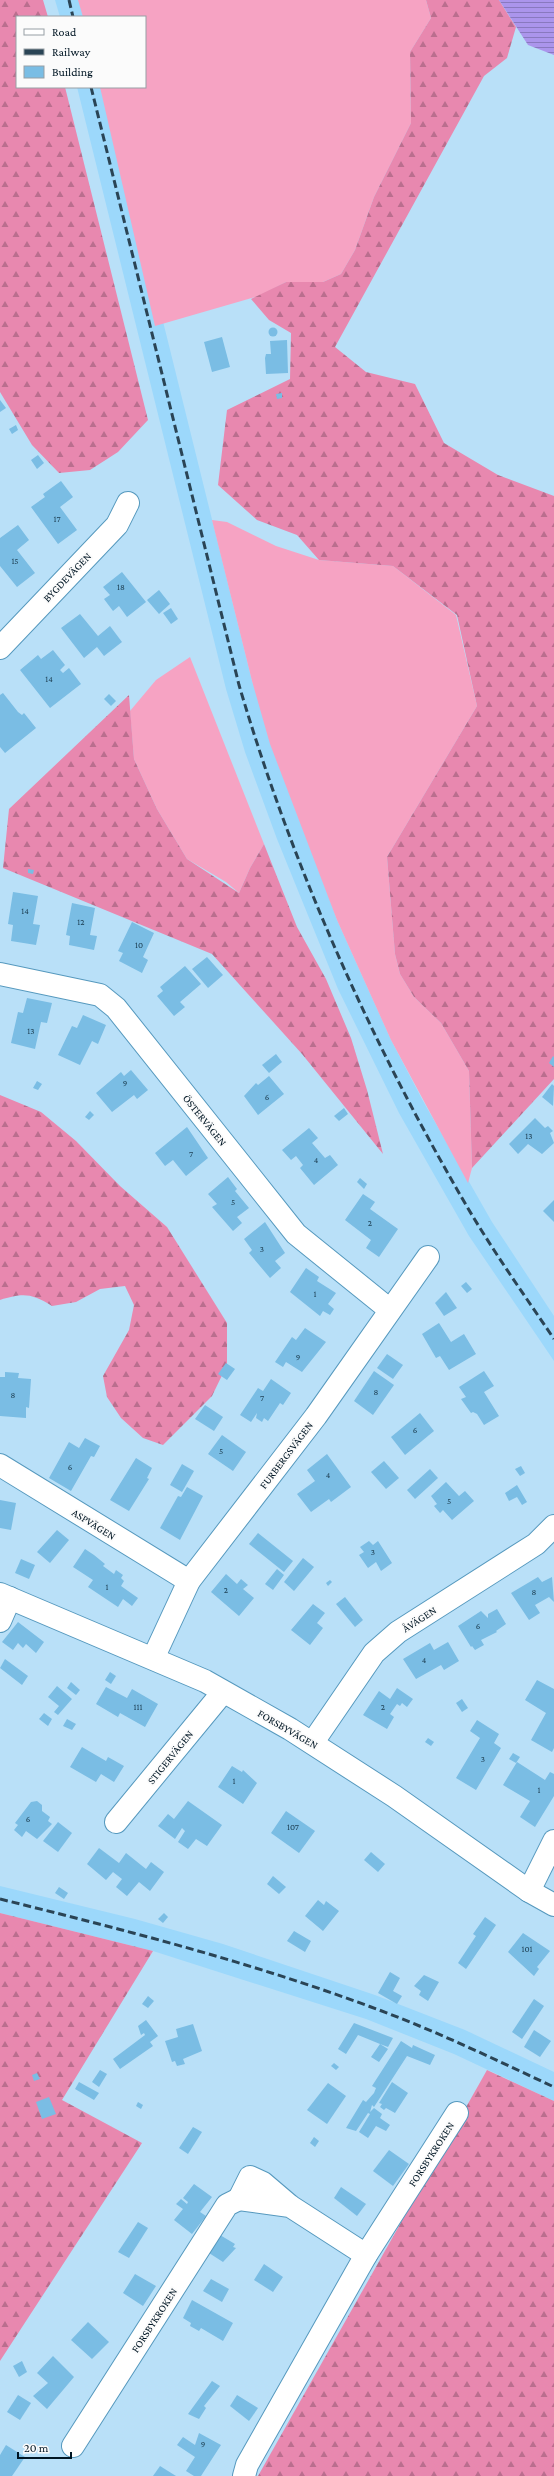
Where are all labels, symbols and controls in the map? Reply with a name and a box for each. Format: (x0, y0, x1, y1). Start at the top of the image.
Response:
legend (16, 16, 146, 88)
text: Road (52, 25, 77, 39)
text: Railway (52, 45, 91, 59)
text: Building (52, 65, 93, 79)
house number: 17 (53, 514, 61, 524)
street label: BYGDEVÄGEN (41, 550, 93, 604)
house number: 15 (11, 556, 19, 566)
house number: 18 (117, 582, 125, 592)
house number: 14 (45, 674, 53, 684)
house number: 14 (21, 906, 29, 916)
house number: 12 (77, 917, 85, 927)
house number: 10 (135, 940, 143, 950)
house number: 13 (27, 1026, 35, 1036)
house number: 9 (123, 1078, 128, 1088)
street label: ÖSTERVÄGEN (181, 1092, 229, 1148)
house number: 6 (265, 1092, 270, 1102)
house number: 13 (525, 1131, 533, 1141)
house number: 7 (189, 1149, 193, 1159)
house number: 4 (314, 1155, 319, 1165)
house number: 5 (231, 1197, 235, 1207)
house number: 2 (368, 1218, 372, 1228)
house number: 3 (260, 1244, 264, 1254)
house number: 1 (314, 1289, 317, 1299)
house number: 9 (296, 1352, 301, 1362)
house number: 8 (374, 1387, 379, 1397)
house number: 8 (11, 1390, 16, 1400)
house number: 7 (260, 1393, 264, 1403)
street label: FURBERGSVÄGEN (257, 1419, 315, 1491)
house number: 6 (413, 1425, 418, 1435)
house number: 5 (219, 1446, 223, 1456)
house number: 6 (68, 1462, 73, 1472)
house number: 4 (326, 1470, 331, 1480)
house number: 5 (447, 1496, 451, 1506)
street label: ASPVÄGEN (70, 1506, 118, 1542)
house number: 3 (371, 1547, 375, 1557)
house number: 1 (106, 1582, 109, 1592)
house number: 2 (224, 1585, 228, 1595)
house number: 8 (532, 1587, 537, 1597)
street label: ÅVÄGEN (400, 1604, 438, 1634)
house number: 6 (476, 1621, 481, 1631)
house number: 4 (422, 1655, 427, 1665)
house number: 111 (134, 1702, 142, 1712)
house number: 2 (381, 1702, 385, 1712)
street label: FORSBYVÄGEN (256, 1707, 320, 1751)
street label: STIGERVÄGEN (145, 1728, 195, 1786)
house number: 3 (481, 1754, 485, 1764)
house number: 1 (233, 1776, 236, 1786)
house number: 1 (538, 1785, 541, 1795)
house number: 6 (26, 1814, 31, 1824)
house number: 107 (287, 1822, 299, 1832)
house number: 101 (521, 1944, 533, 1954)
street label: FORSBYKROKEN (406, 2119, 456, 2189)
street label: FORSBYKROKEN (129, 2285, 179, 2355)
scale bar (18, 2434, 71, 2460)
house number: 9 (201, 2439, 206, 2449)
text: 20 m (24, 2441, 49, 2455)

